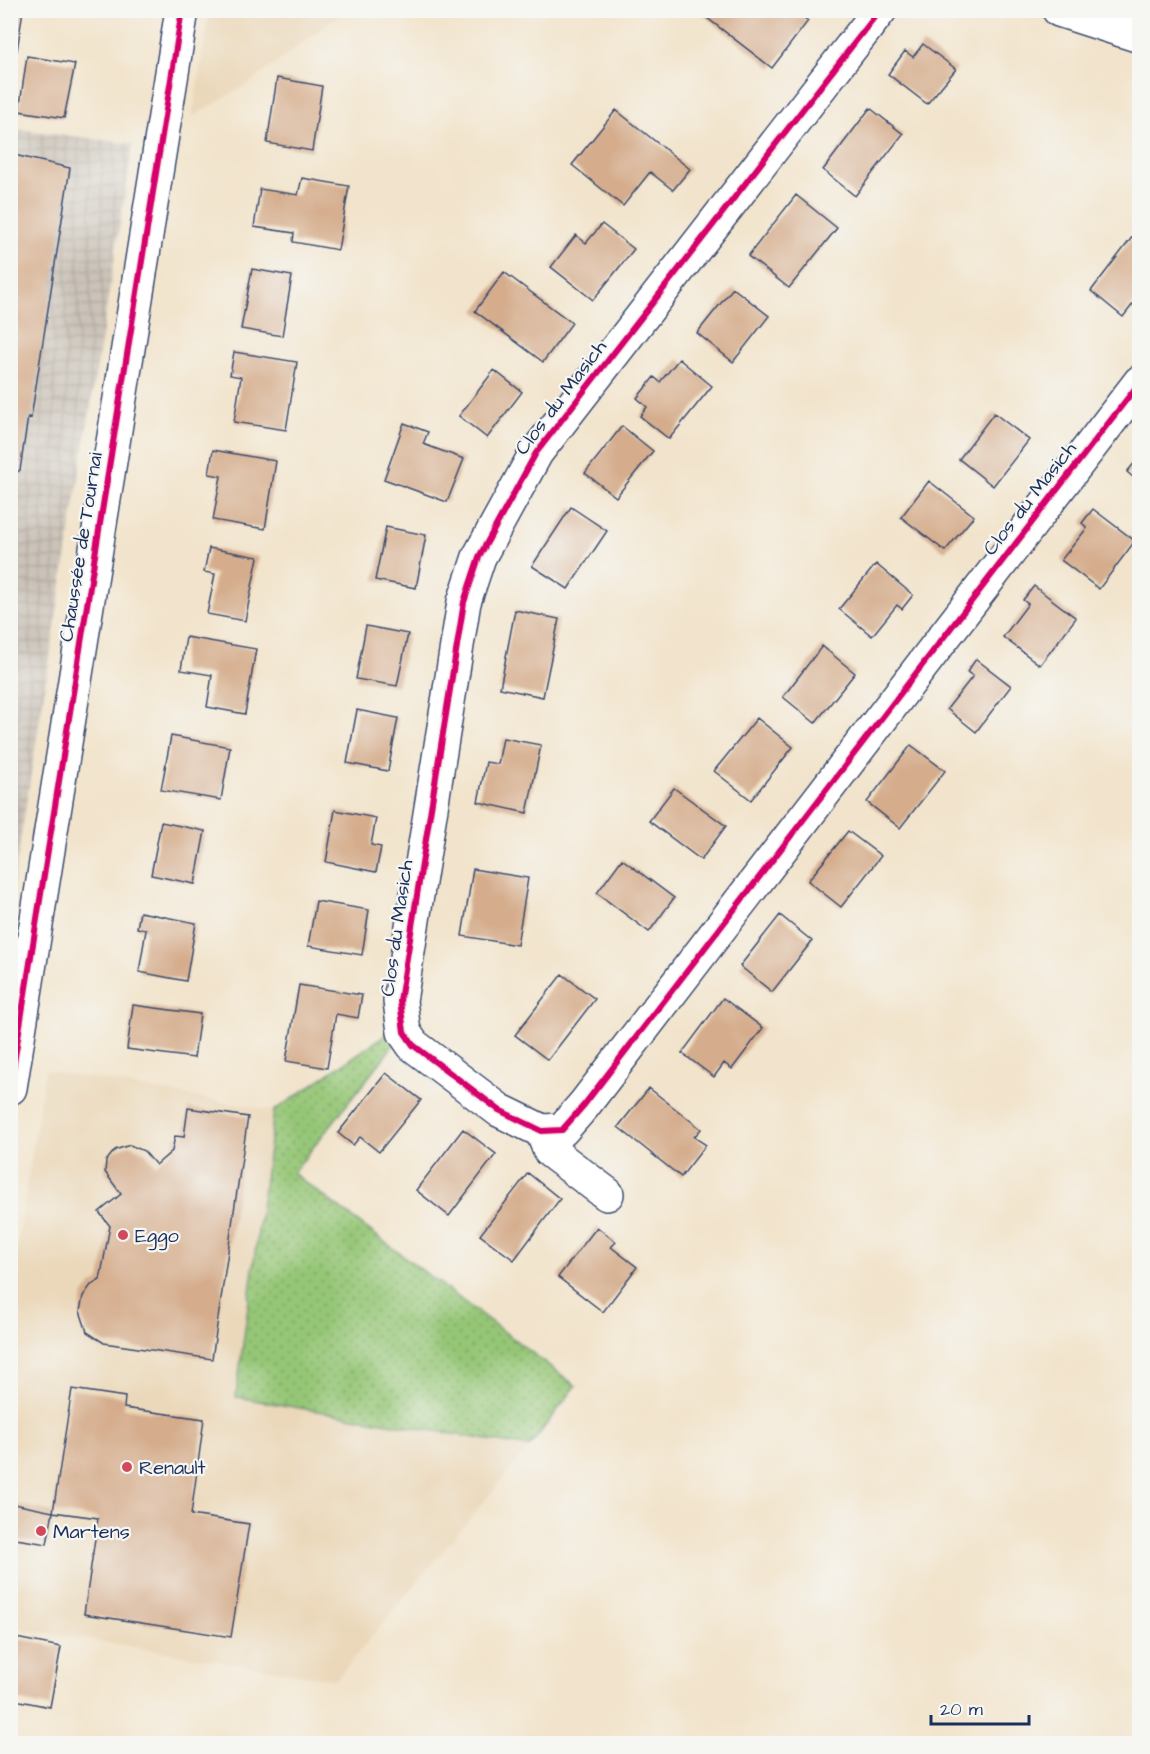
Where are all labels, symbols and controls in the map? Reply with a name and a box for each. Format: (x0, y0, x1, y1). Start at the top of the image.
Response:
street label: Clos du Masich (508, 334, 613, 461)
street label: Clos du Masich (976, 436, 1083, 561)
street label: Chaussée de Tournai (52, 450, 110, 644)
street label: Clos du Masich (374, 858, 420, 998)
place label: Eggo (135, 1222, 179, 1251)
marker: Eggo (116, 1228, 130, 1242)
place label: Renault (139, 1454, 206, 1482)
marker: Renault (120, 1460, 134, 1474)
place label: Martens (53, 1518, 130, 1546)
marker: Martens (34, 1524, 48, 1538)
scale bar (931, 1688, 1028, 1726)
text: 20 m (940, 1697, 983, 1722)

